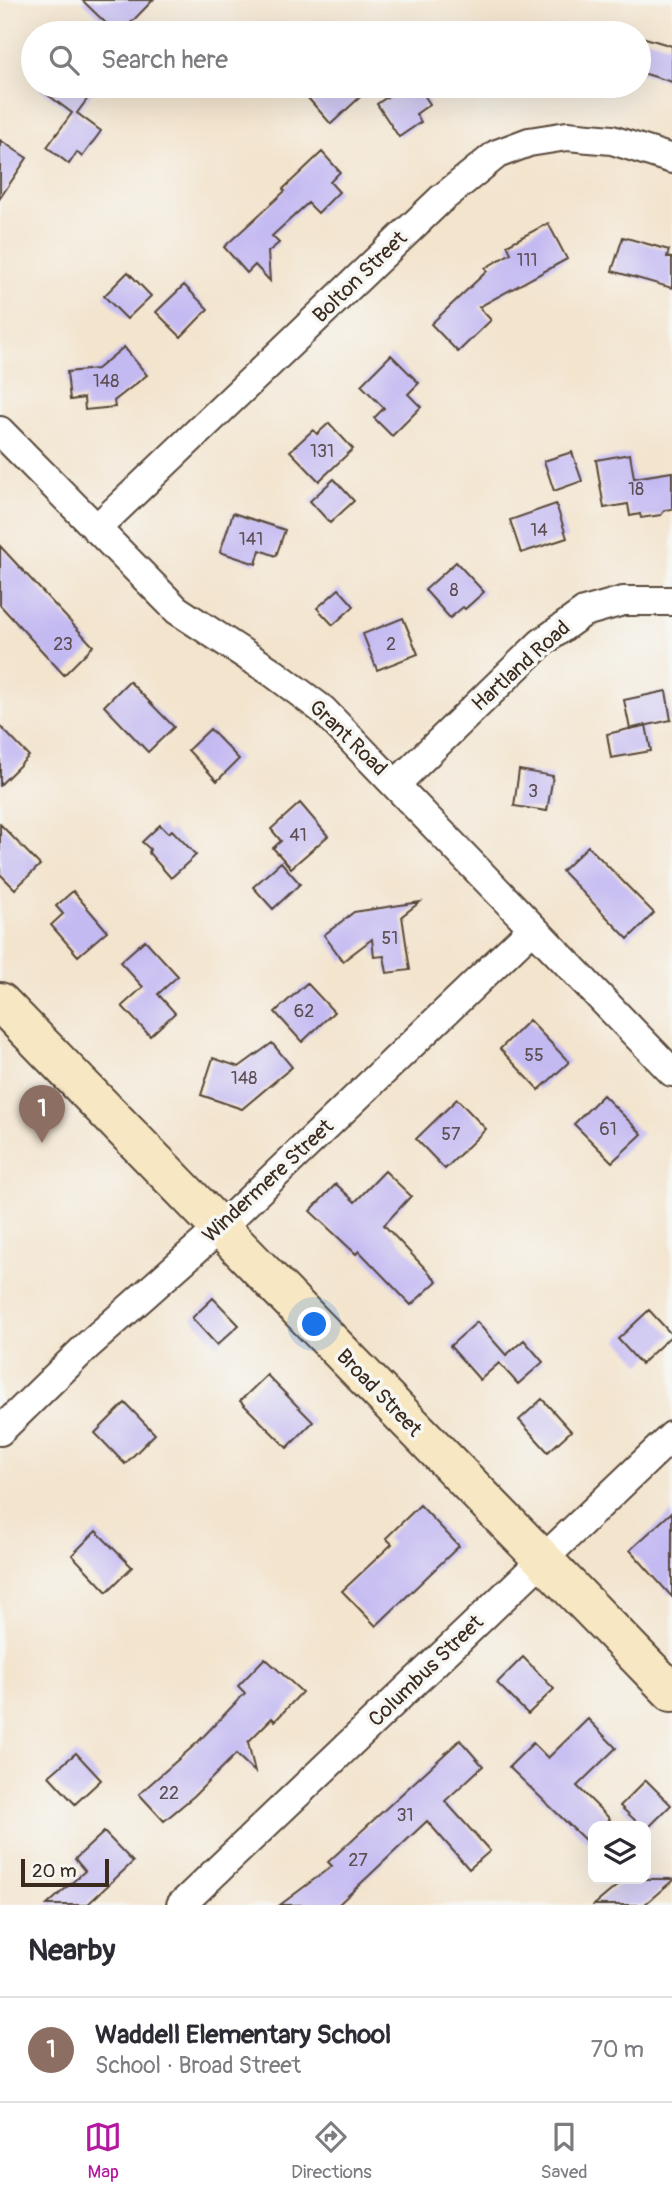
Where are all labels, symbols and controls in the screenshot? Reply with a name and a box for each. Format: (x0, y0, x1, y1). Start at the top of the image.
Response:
search box (21, 21, 651, 98)
icon: search (45, 41, 83, 79)
text: Search here (101, 44, 228, 76)
street label: Bolton Street (307, 225, 413, 329)
house number: 111 (516, 249, 538, 272)
house number: 148 (93, 370, 119, 393)
house number: 131 (310, 440, 334, 463)
house number: 18 (628, 478, 644, 501)
house number: 14 (530, 519, 548, 542)
house number: 141 (239, 528, 263, 551)
house number: 8 (449, 579, 459, 602)
street label: Hartland Road (466, 615, 576, 717)
house number: 23 (53, 633, 73, 656)
house number: 2 (386, 633, 396, 656)
street label: Grant Road (303, 694, 393, 782)
house number: 3 (528, 780, 538, 803)
house number: 41 (289, 824, 307, 847)
house number: 51 (382, 927, 398, 950)
house number: 62 (294, 1000, 314, 1023)
house number: 55 (524, 1044, 544, 1067)
house number: 148 (231, 1067, 257, 1090)
pin: 1 (19, 1085, 65, 1143)
street label: Windermere Street (197, 1113, 340, 1249)
house number: 61 (599, 1118, 617, 1141)
house number: 57 (441, 1123, 461, 1146)
your location (297, 1307, 331, 1341)
street label: Broad Street (330, 1343, 428, 1443)
street label: Columbus Street (363, 1609, 490, 1733)
house number: 22 (159, 1782, 179, 1805)
house number: 31 (396, 1804, 414, 1827)
map controls (588, 1821, 651, 1884)
button: layers (588, 1821, 651, 1884)
house number: 27 (348, 1849, 368, 1872)
scale bar (21, 1856, 108, 1888)
text: 20 m (32, 1859, 77, 1883)
text: Nearby (28, 1932, 115, 1969)
text: Waddell Elementary School (95, 2019, 391, 2051)
text: 1 (47, 2035, 56, 2064)
text: 70 m (591, 2035, 644, 2064)
text: School · Broad Street (95, 2051, 301, 2080)
tab: Map (84, 2118, 122, 2184)
tab: Directions (291, 2118, 372, 2184)
tab: Saved (540, 2118, 588, 2184)

